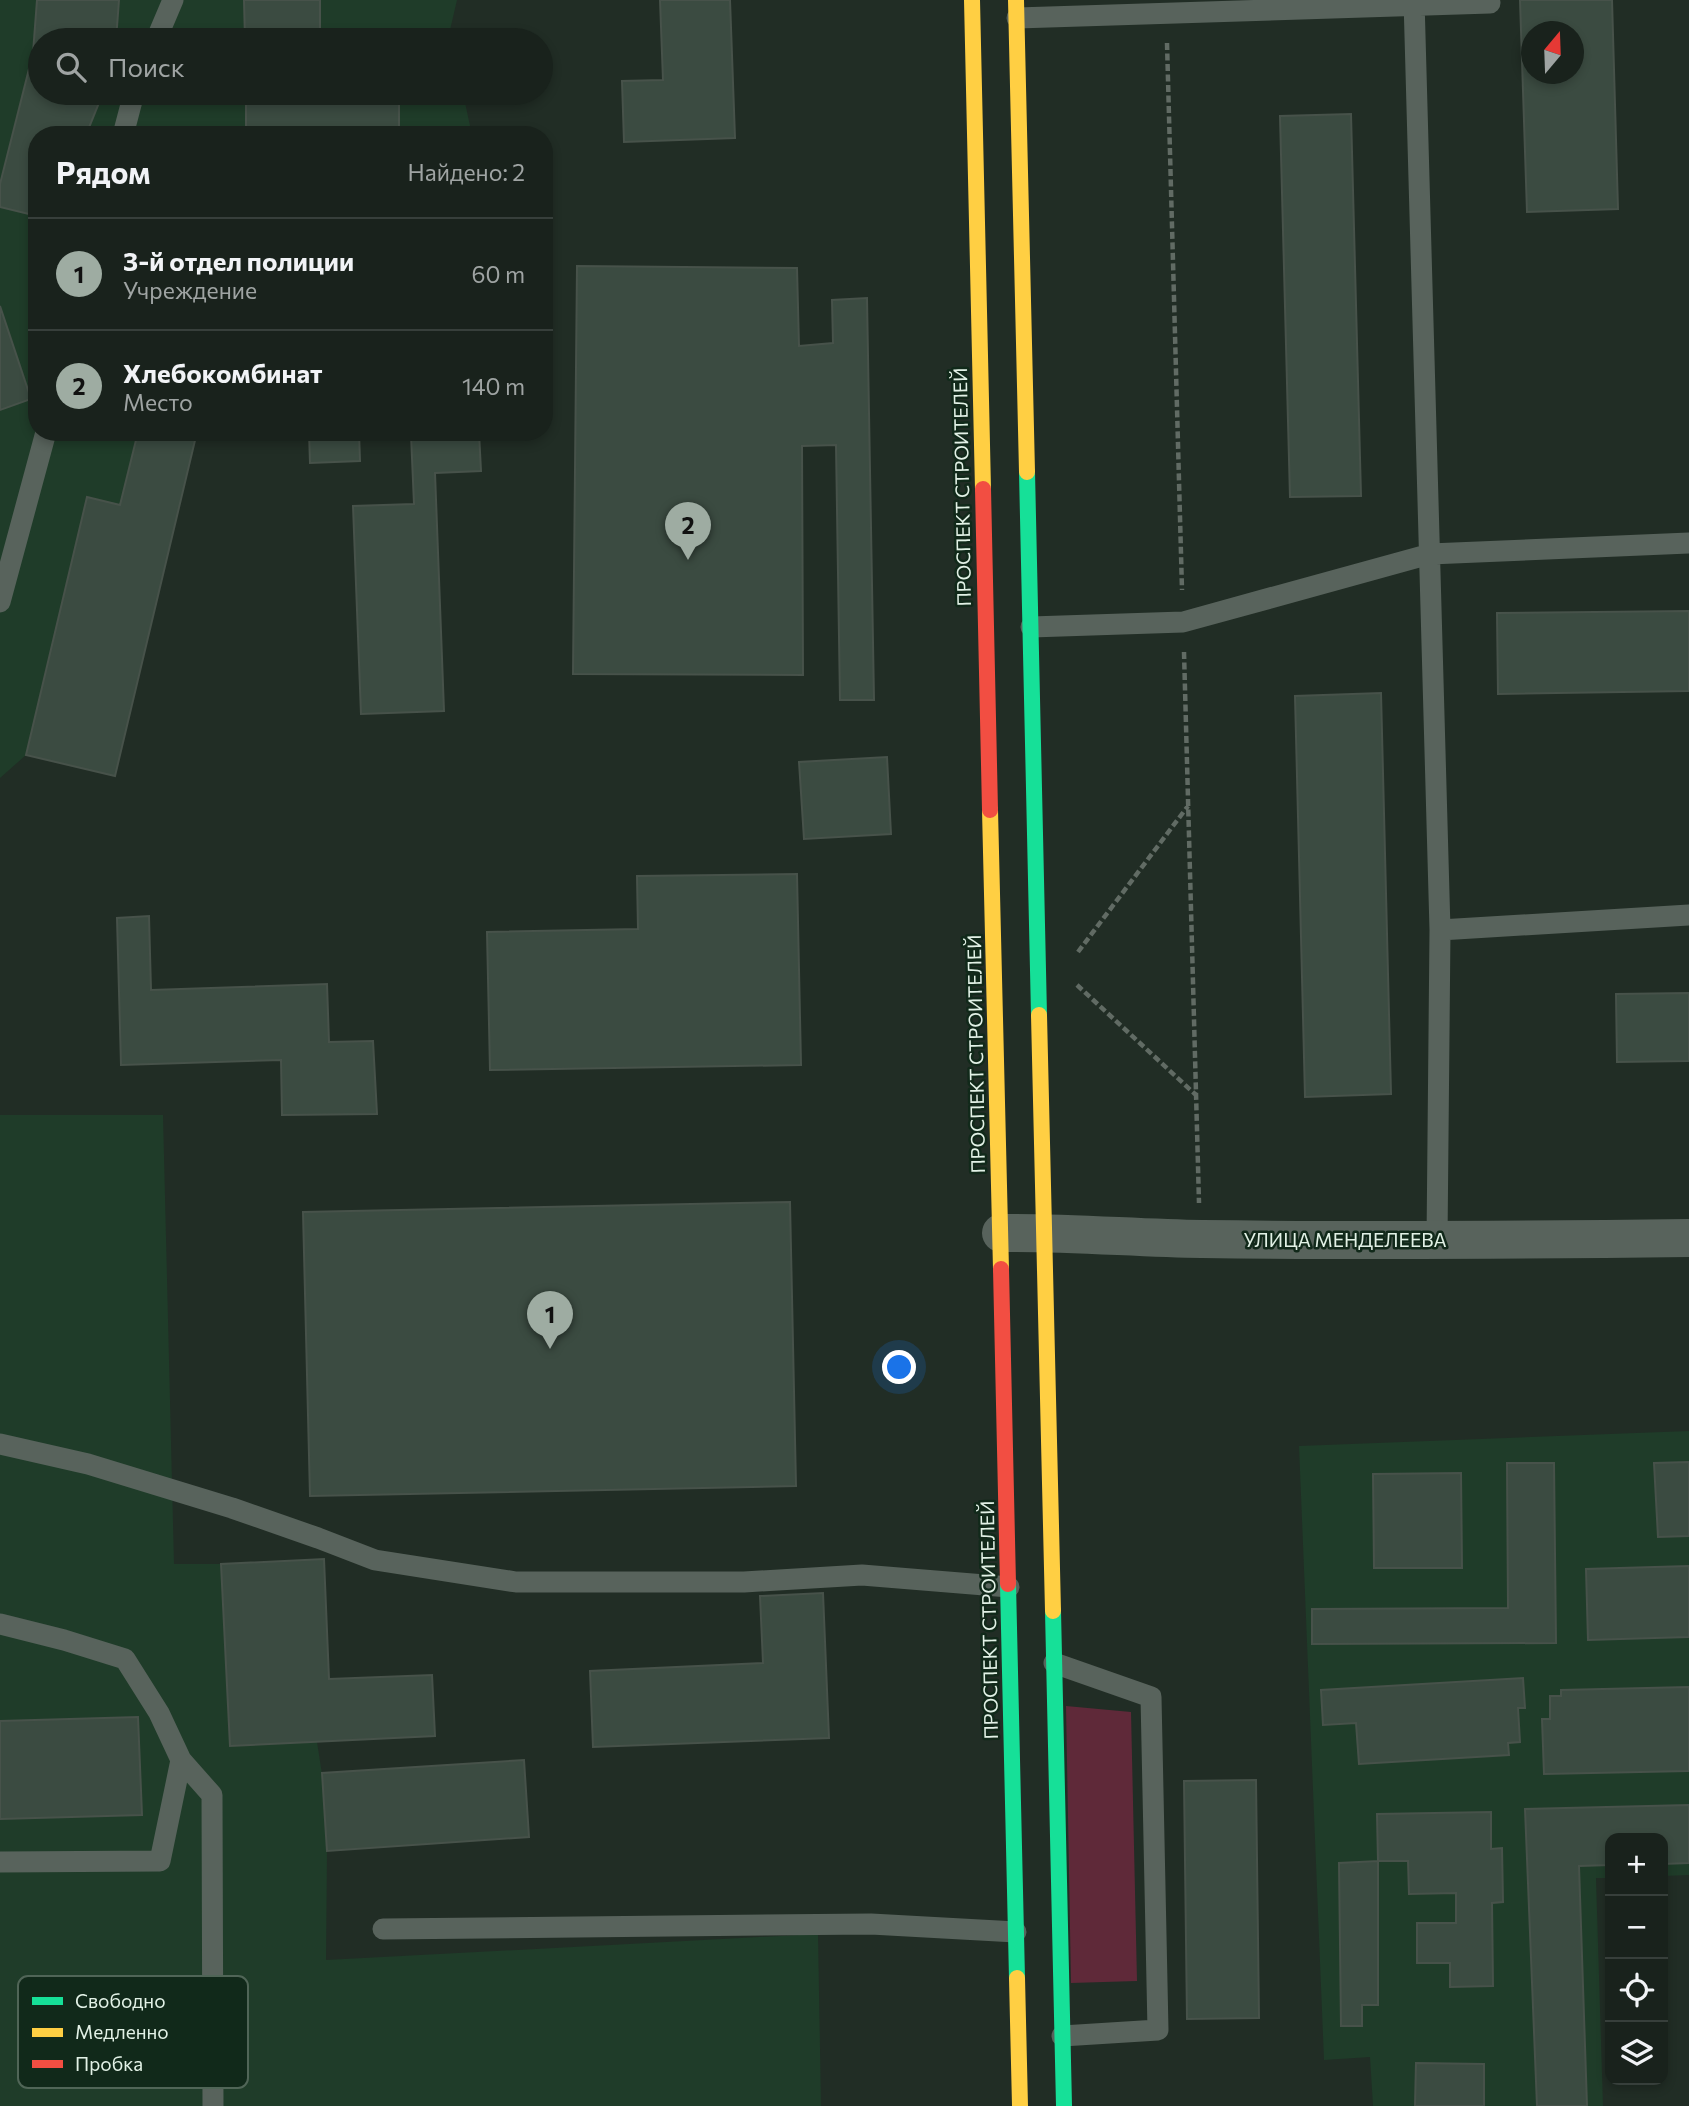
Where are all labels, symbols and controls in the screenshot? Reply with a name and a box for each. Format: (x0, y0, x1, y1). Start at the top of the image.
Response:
north arrow (1521, 21, 1584, 84)
search box (28, 28, 553, 105)
icon: search (52, 48, 90, 86)
text: Поиск (108, 51, 185, 82)
text: Рядом (56, 153, 150, 190)
text: Найдено: 2 (408, 158, 525, 186)
text: 3-й отдел полиции (123, 245, 354, 276)
text: 1 (74, 260, 84, 288)
text: 60 m (472, 260, 525, 288)
text: Учреждение (123, 276, 257, 304)
text: Хлебокомбинат (123, 357, 323, 388)
street label: ПРОСПЕКТ СТРОИТЕЛЕЙ (948, 367, 975, 607)
text: 2 (72, 372, 86, 400)
text: 140 m (462, 372, 525, 400)
text: Место (123, 388, 193, 416)
pin: 2 (665, 502, 711, 560)
street label: ПРОСПЕКТ СТРОИТЕЛЕЙ (962, 934, 989, 1174)
street label: УЛИЦА МЕНДЕЛЕЕВА (1244, 1228, 1447, 1251)
pin: 1 (527, 1291, 573, 1349)
your location (882, 1350, 916, 1384)
street label: ПРОСПЕКТ СТРОИТЕЛЕЙ (975, 1500, 1002, 1740)
map controls (1605, 1833, 1668, 2085)
button: + (1605, 1833, 1668, 1896)
button: − (1605, 1896, 1668, 1959)
button: locate (1605, 1959, 1668, 2022)
legend (18, 1976, 248, 2088)
text: Свободно (75, 1989, 165, 2012)
text: Медленно (75, 2020, 169, 2043)
button: layers (1605, 2022, 1668, 2085)
text: Пробка (75, 2052, 143, 2075)

